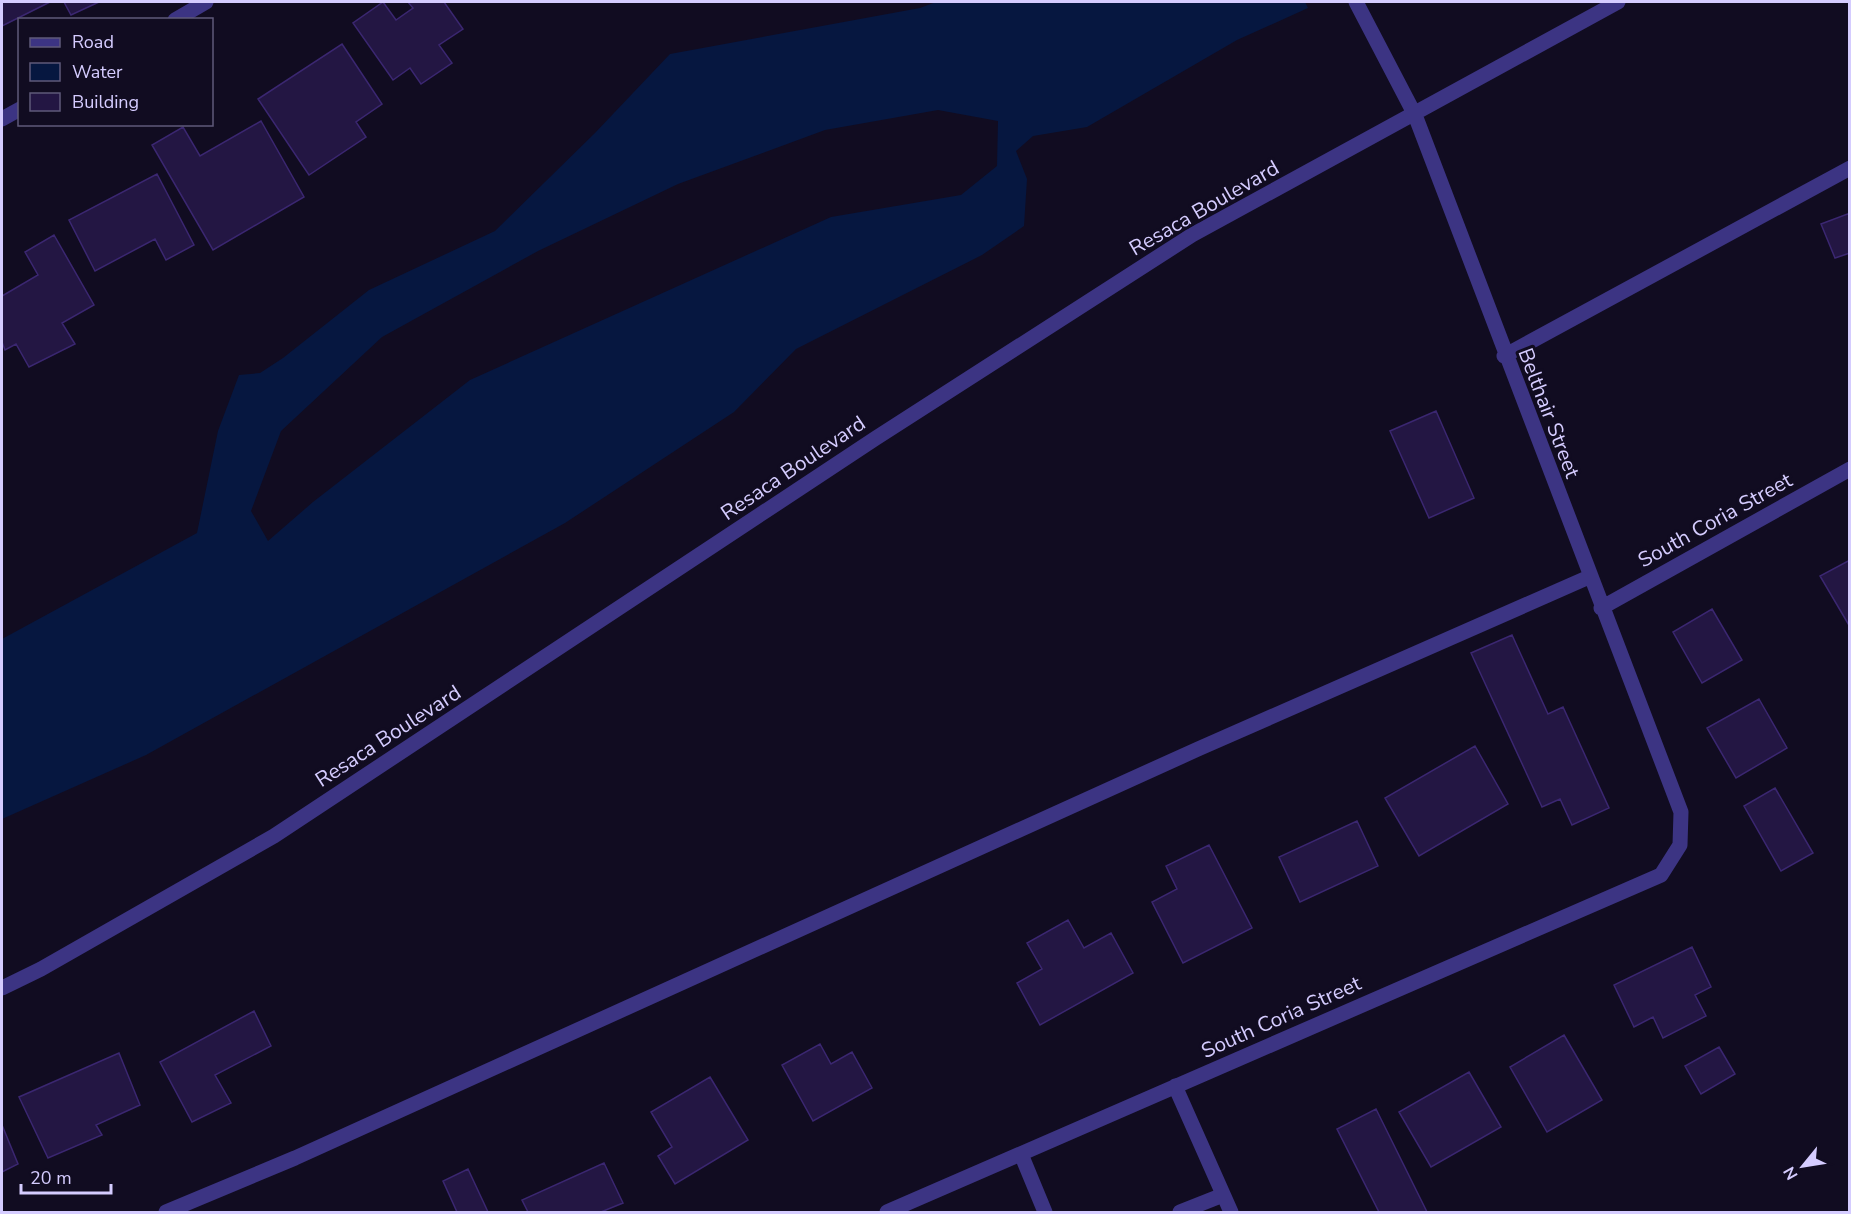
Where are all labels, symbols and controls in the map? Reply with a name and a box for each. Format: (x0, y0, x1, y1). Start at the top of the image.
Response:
legend (18, 18, 213, 126)
text: Road (72, 30, 114, 54)
text: Water (72, 60, 123, 84)
text: Building (72, 90, 139, 114)
street label: Resaca Boulevard (1124, 154, 1284, 262)
street label: Belthair Street (1511, 344, 1587, 483)
street label: Resaca Boulevard (715, 409, 871, 527)
street label: South Coria Street (1633, 466, 1798, 574)
street label: Resaca Boulevard (310, 678, 466, 794)
street label: South Coria Street (1197, 969, 1366, 1065)
north arrow (1773, 1136, 1833, 1196)
scale bar (21, 1157, 111, 1195)
text: N (1778, 1162, 1803, 1184)
text: 20 m (30, 1166, 72, 1190)

